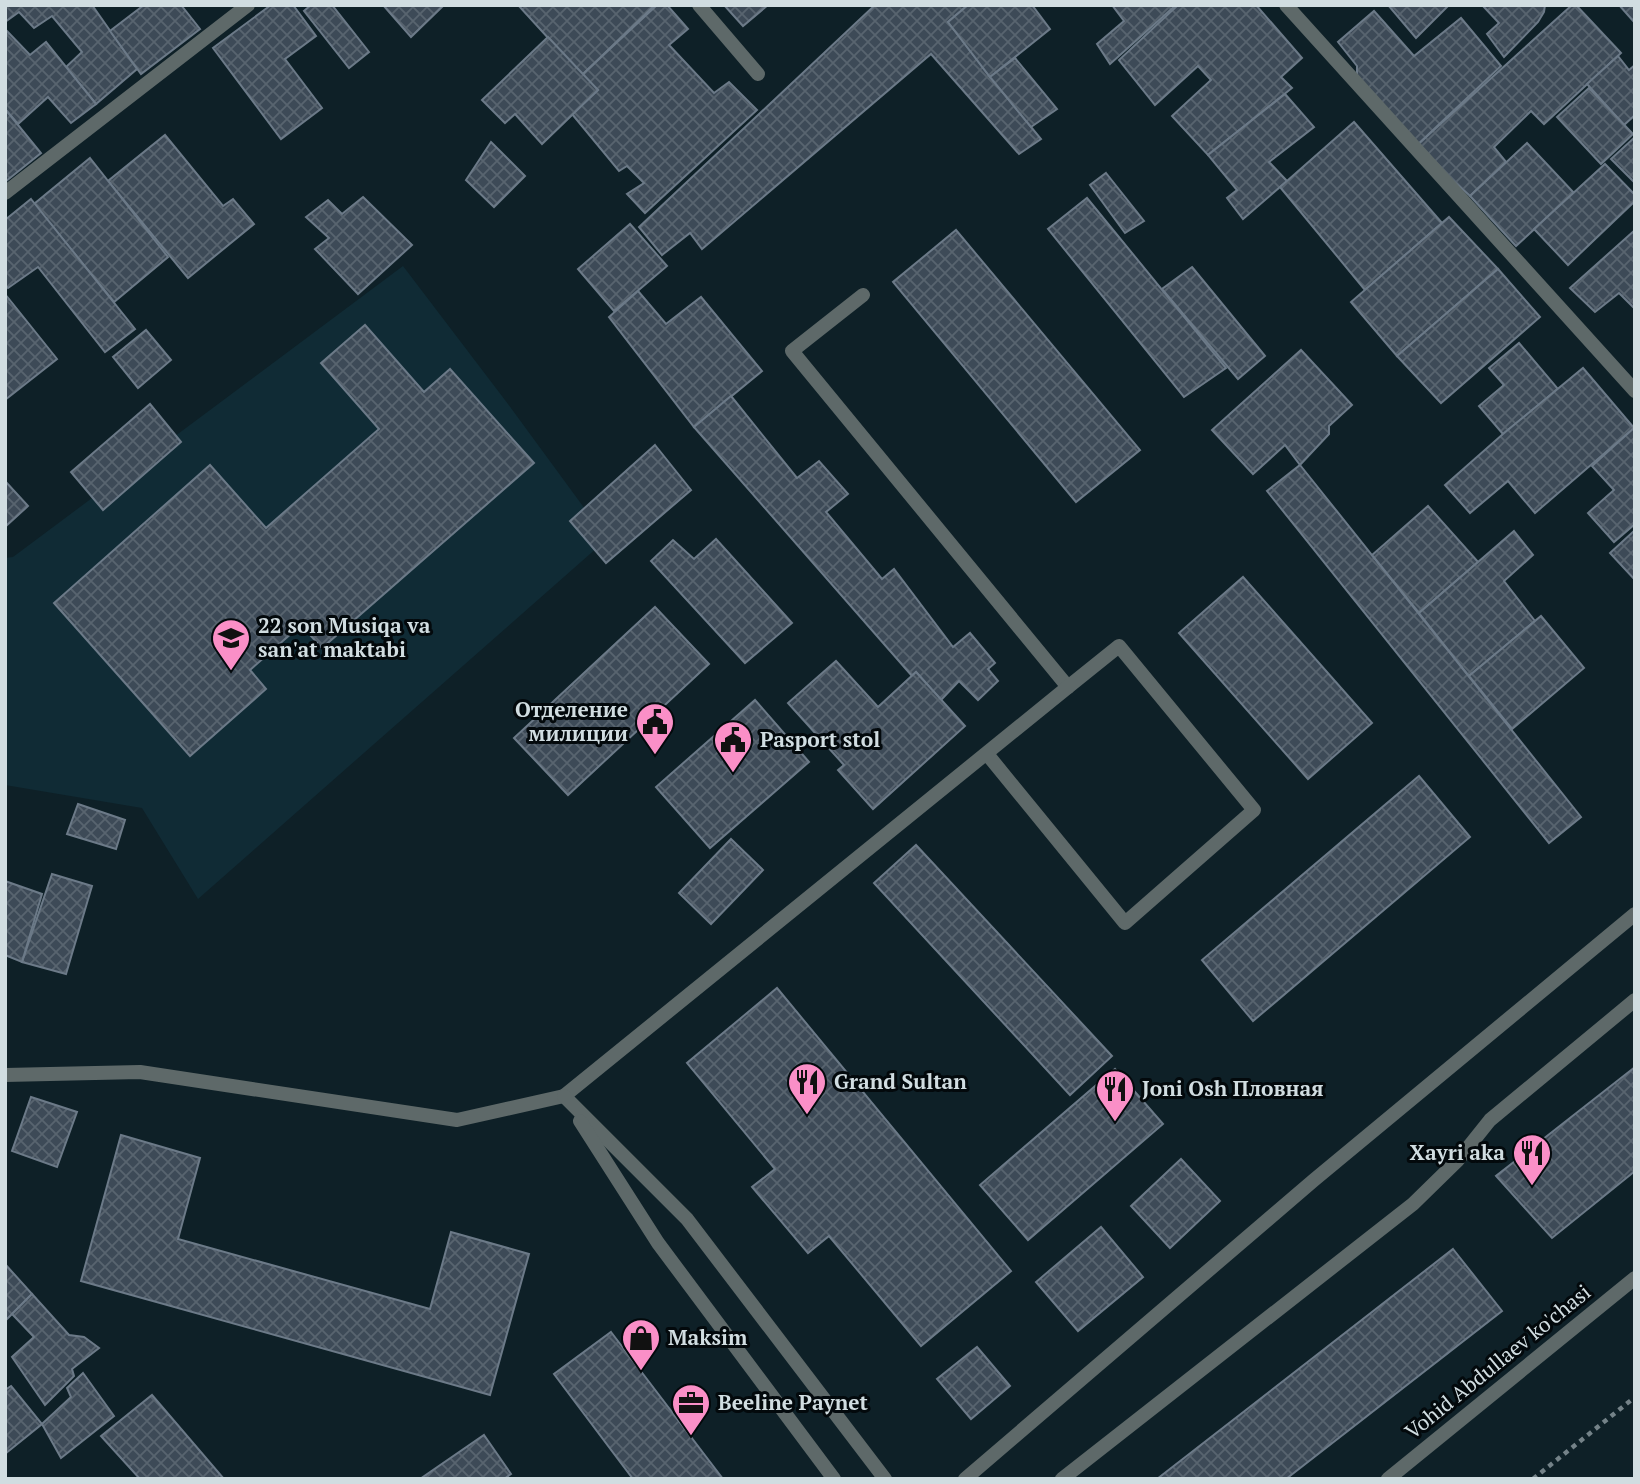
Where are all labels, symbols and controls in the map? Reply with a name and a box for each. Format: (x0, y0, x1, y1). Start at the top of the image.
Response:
place label: 22 son Musiqa va san'at maktabi (258, 611, 431, 663)
school or university icon: 22 son Musiqa va san'at maktabi (210, 617, 252, 672)
place label: Отделение милиции (515, 695, 628, 747)
public building icon: Отделение милиции (634, 701, 676, 756)
public building icon: Pasport stol (712, 719, 754, 774)
place label: Pasport stol (760, 725, 880, 753)
restaurant icon: Grand Sultan (786, 1061, 828, 1116)
place label: Grand Sultan (834, 1067, 967, 1095)
restaurant icon: Joni Osh Пловная (1094, 1068, 1136, 1123)
place label: Joni Osh Пловная (1142, 1074, 1323, 1102)
restaurant icon: Xayri aka (1511, 1132, 1553, 1187)
place label: Xayri aka (1410, 1138, 1505, 1166)
street label: Vohid Abdullaev ko'chasi (1399, 1278, 1596, 1445)
shop icon: Maksim (620, 1317, 662, 1372)
place label: Maksim (668, 1323, 748, 1351)
office icon: Beeline Paynet (670, 1382, 712, 1437)
place label: Beeline Paynet (718, 1388, 868, 1416)

